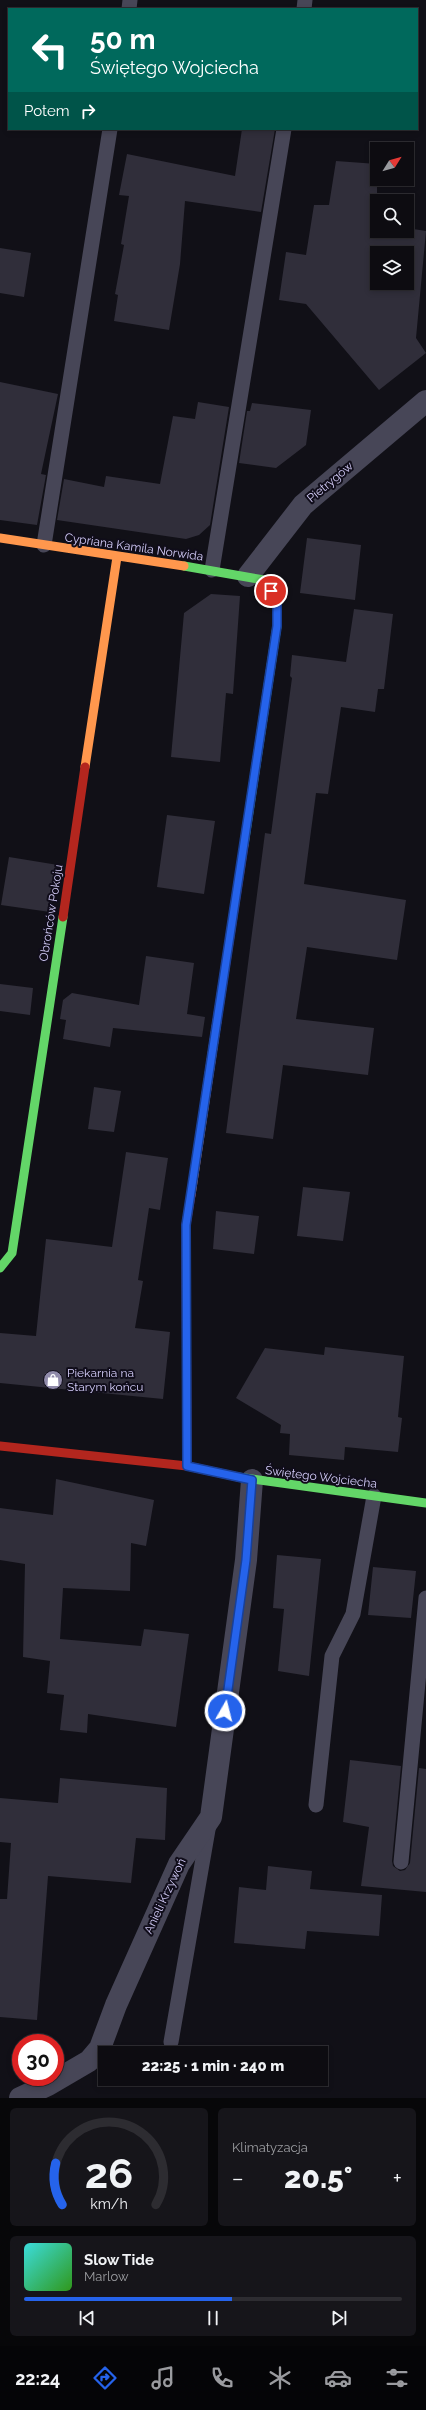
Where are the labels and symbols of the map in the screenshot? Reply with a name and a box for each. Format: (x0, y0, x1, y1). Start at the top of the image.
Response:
north arrow (370, 142, 414, 186)
street label: Pietrygów (304, 459, 356, 505)
street label: Cypriana Kamila Norwida (64, 530, 204, 564)
pin (254, 574, 288, 608)
street label: Obrońców Pokoju (36, 864, 66, 962)
place label: Piekarnia na Starym końcu (67, 1366, 143, 1394)
shop icon: Piekarnia na Starym końcu (42, 1369, 64, 1391)
street label: Świętego Wojciecha (264, 1463, 378, 1491)
position arrow (204, 1690, 246, 1732)
street label: Anieli Krzywoń (141, 1856, 189, 1936)
speed limit sign: 30 (12, 2034, 64, 2086)

